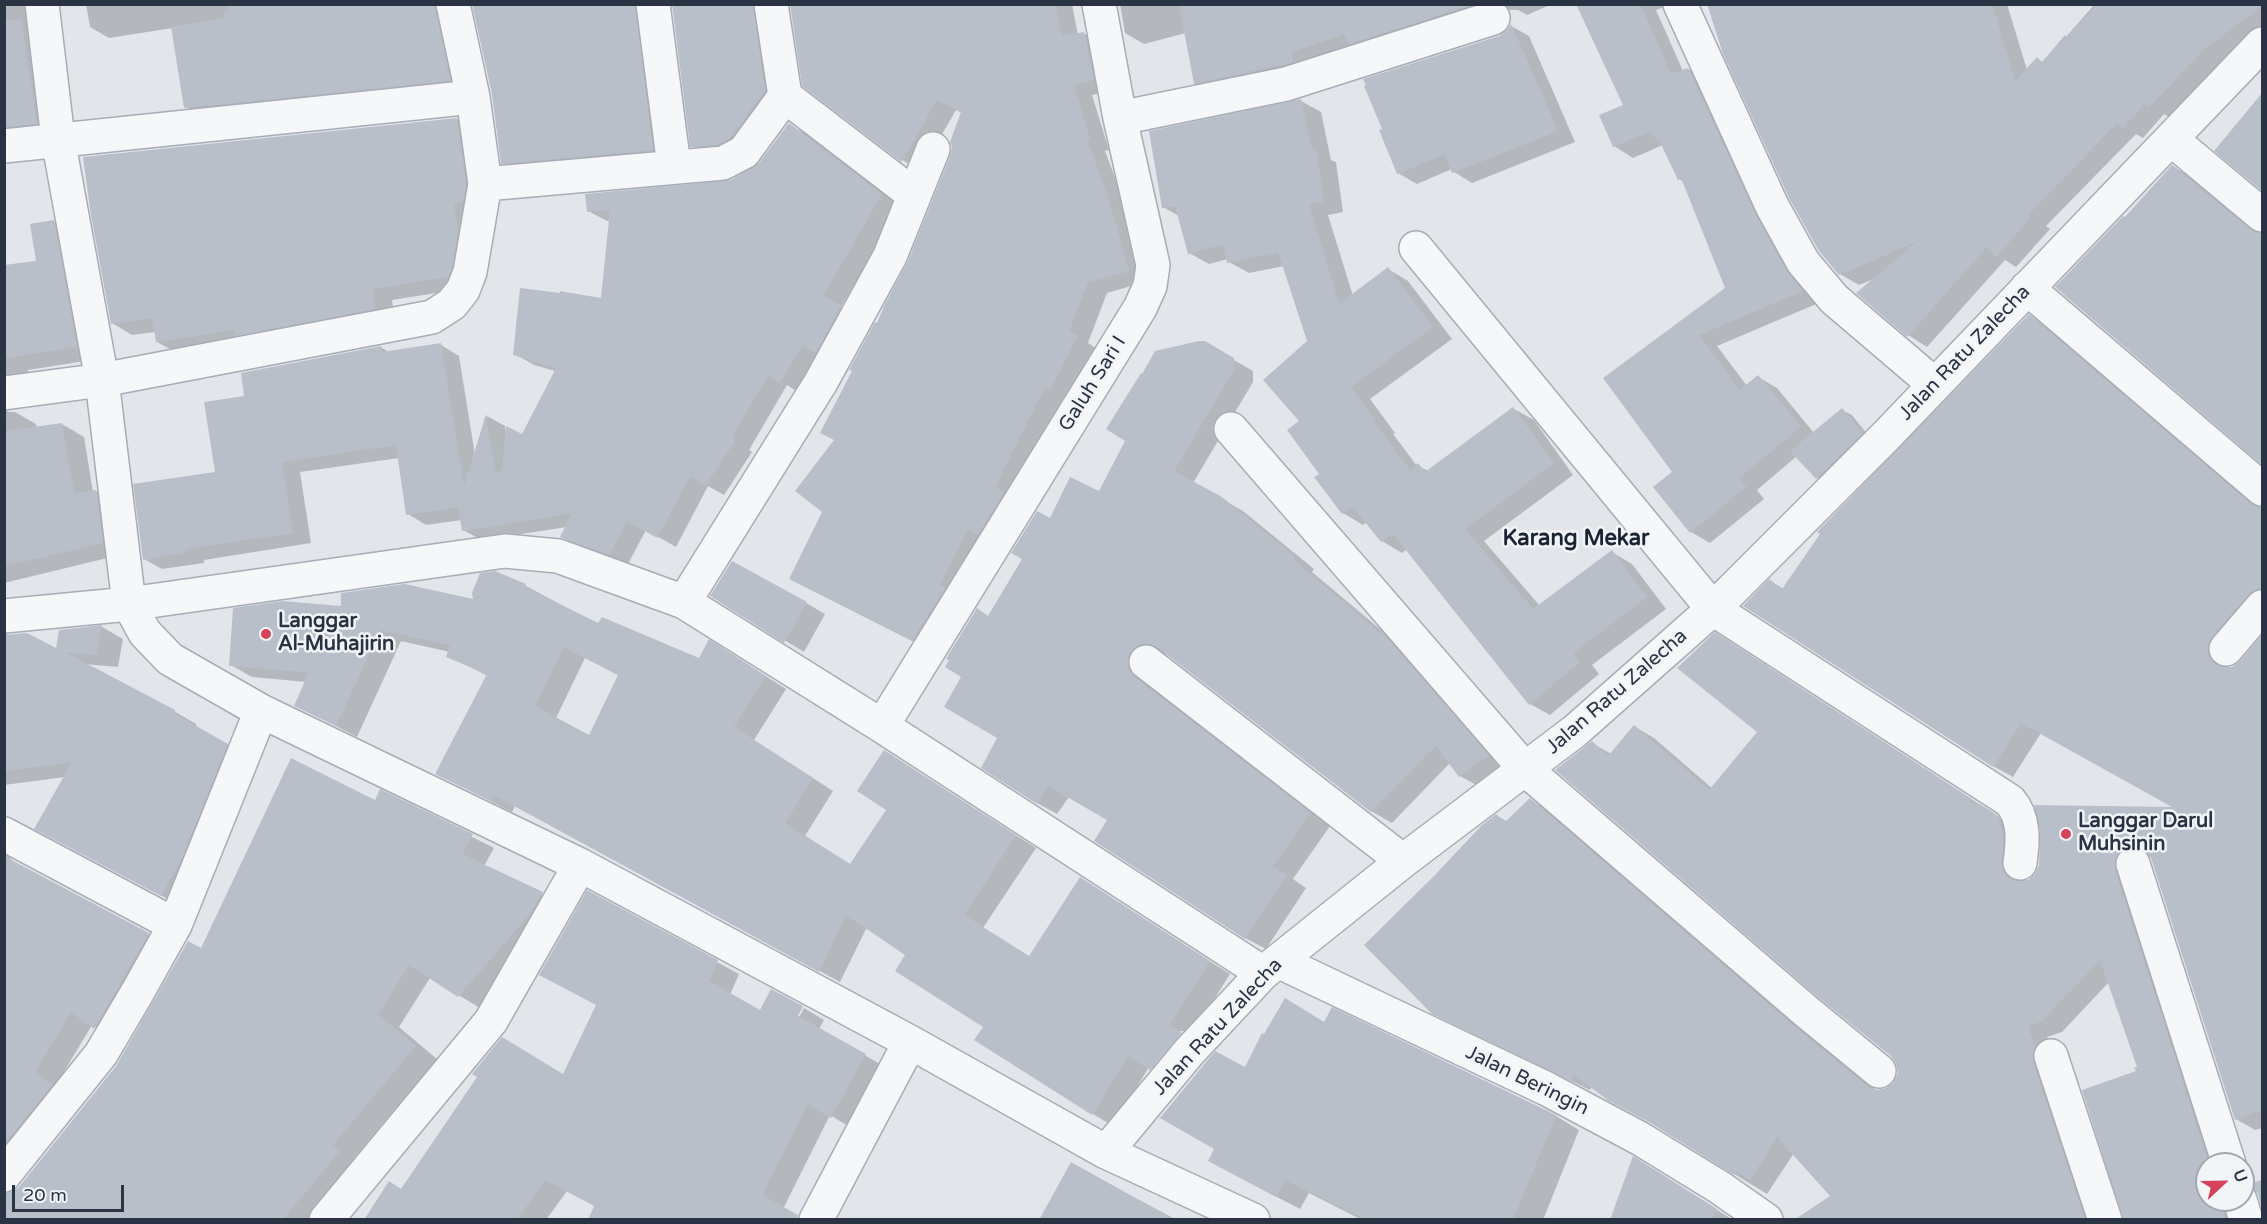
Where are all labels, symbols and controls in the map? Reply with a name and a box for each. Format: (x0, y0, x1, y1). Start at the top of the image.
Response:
street label: Jalan Ratu Zalecha (1894, 280, 2036, 426)
street label: Galuh Sari I (1054, 332, 1132, 436)
district label: Karang Mekar (1503, 526, 1649, 552)
place label: Langgar Al-Muhajirin (278, 610, 394, 657)
street label: Jalan Ratu Zalecha (1542, 624, 1692, 760)
marker: Langgar Al-Muhajirin (259, 627, 273, 641)
place label: Langgar Darul Muhsinin (2078, 810, 2213, 857)
marker: Langgar Darul Muhsinin (2059, 827, 2073, 841)
street label: Jalan Ratu Zalecha (1148, 953, 1288, 1101)
street label: Jalan Beringin (1462, 1041, 1592, 1121)
north arrow (2195, 1152, 2255, 1212)
text: U (2228, 1167, 2251, 1185)
scale bar (15, 1173, 128, 1211)
text: 20 m (23, 1184, 67, 1206)

